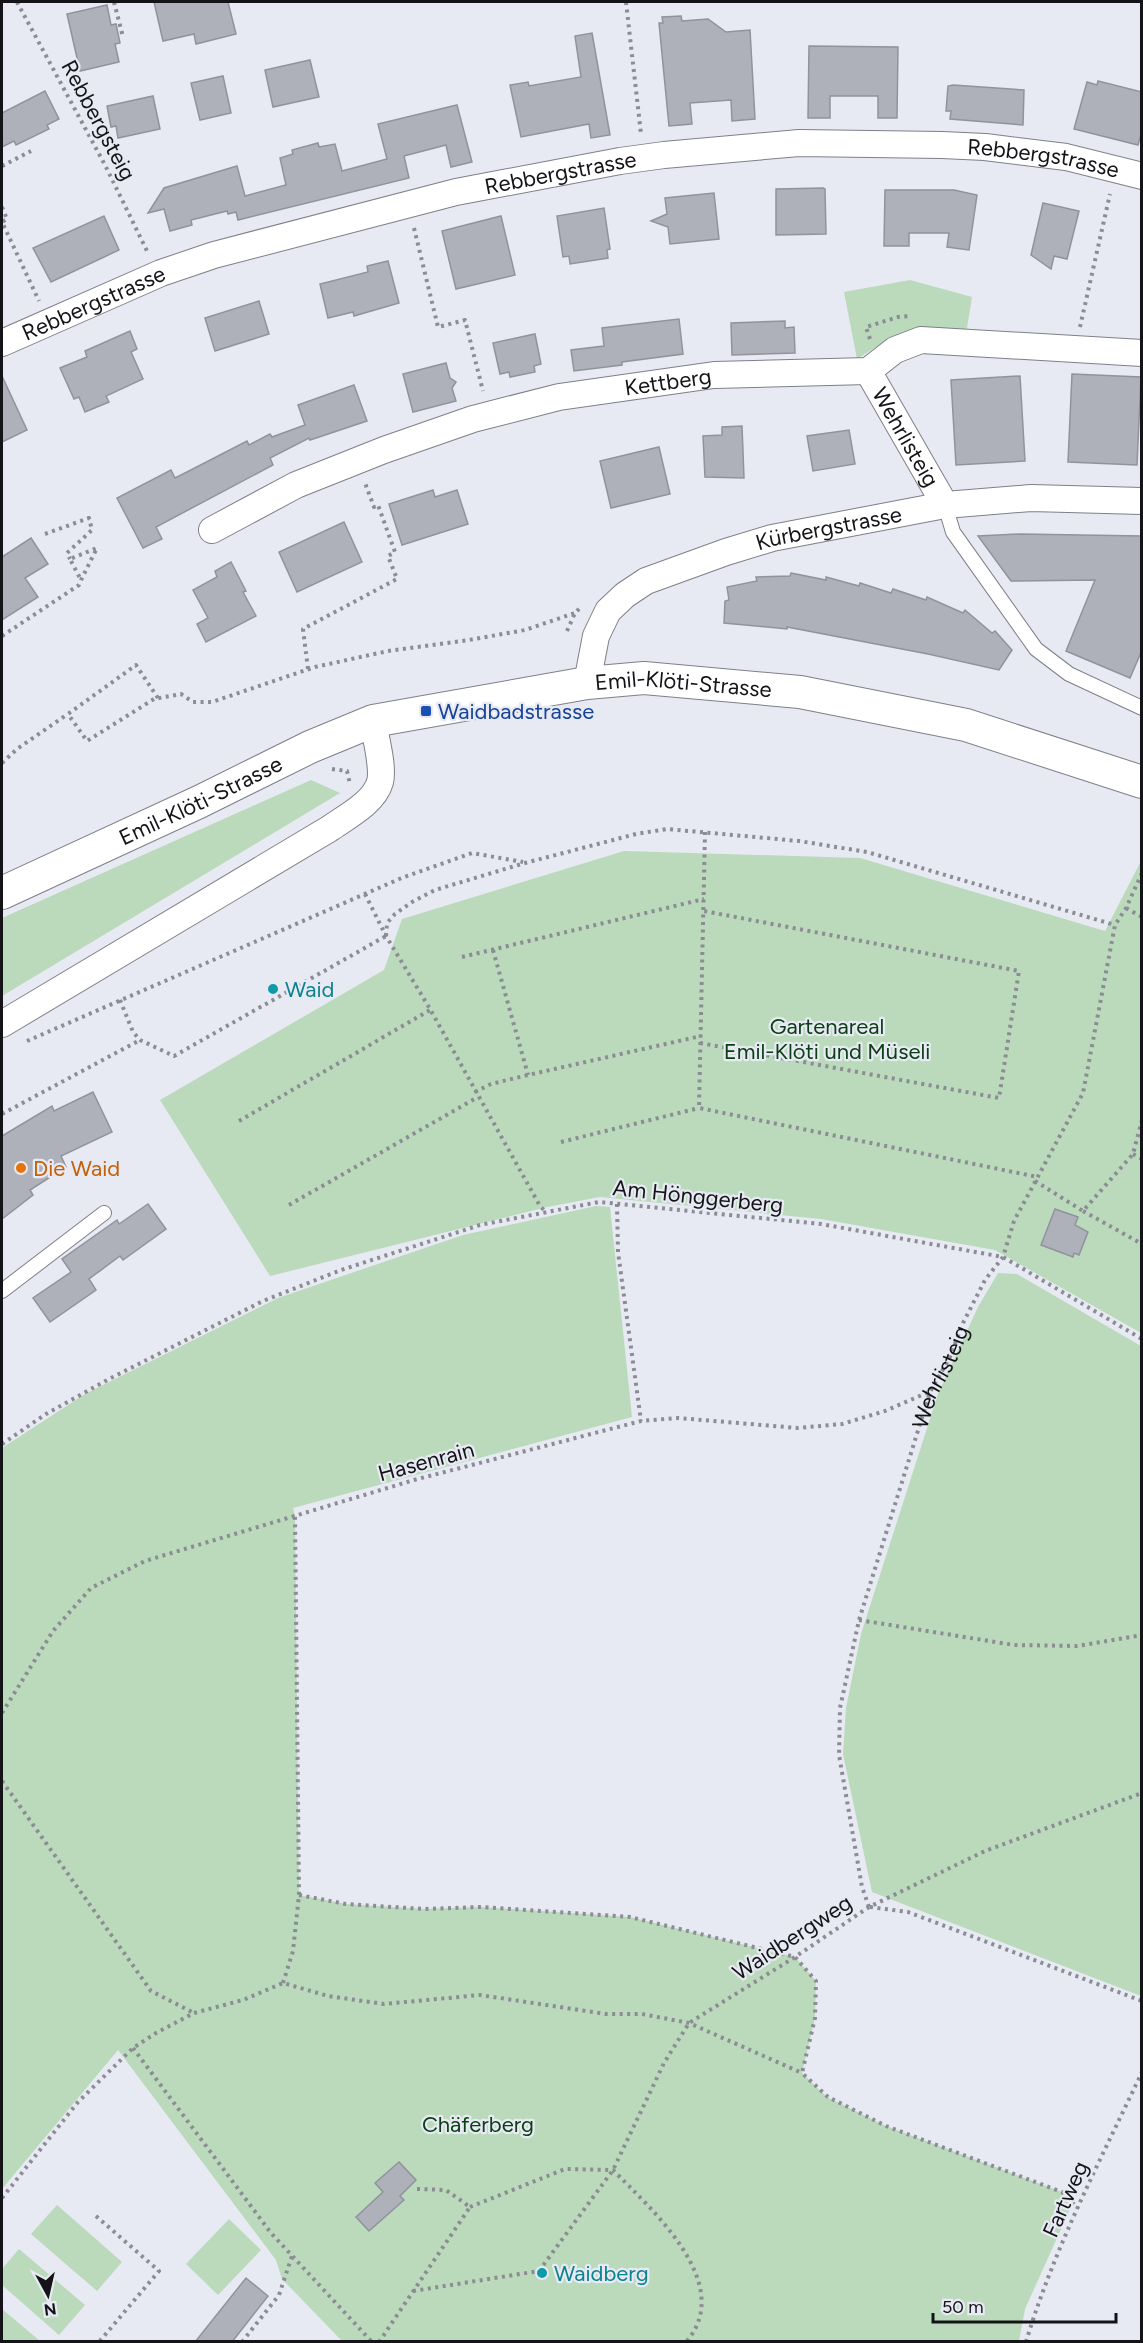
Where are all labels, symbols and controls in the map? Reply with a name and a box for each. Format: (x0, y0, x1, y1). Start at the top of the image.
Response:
street label: Rebbergsteig (56, 55, 142, 185)
street label: Rebbergstrasse (967, 133, 1122, 184)
street label: Rebbergstrasse (482, 146, 638, 200)
street label: Rebbergstrasse (18, 260, 170, 347)
street label: Kettberg (623, 363, 713, 402)
street label: Wehrlisteig (866, 383, 945, 492)
street label: Kürbergstrasse (752, 501, 904, 556)
street label: Emil-Klöti-Strasse (594, 665, 773, 703)
place label: Waidbadstrasse (438, 698, 594, 725)
marker: Waidbadstrasse (419, 704, 433, 718)
street label: Emil-Klöti-Strasse (115, 750, 287, 851)
place label: Waid (285, 976, 334, 1003)
marker: Waid (266, 982, 280, 996)
park label: Gartenareal Emil-Klöti und Müseli (724, 1013, 930, 1065)
place label: Die Waid (33, 1155, 120, 1182)
marker: Die Waid (14, 1161, 28, 1175)
street label: Am Hönggerberg (611, 1174, 784, 1219)
street label: Wehrlisteig (907, 1322, 975, 1432)
street label: Hasenrain (375, 1436, 477, 1487)
street label: Waidbergweg (728, 1889, 857, 1986)
park label: Chäferberg (422, 2111, 534, 2138)
street label: Fartweg (1037, 2157, 1094, 2242)
place label: Waidberg (554, 2260, 649, 2287)
north arrow (18, 2265, 78, 2325)
marker: Waidberg (535, 2266, 549, 2280)
scale bar (933, 2286, 1116, 2324)
text: 50 m (942, 2296, 984, 2318)
text: N (43, 2299, 57, 2320)

